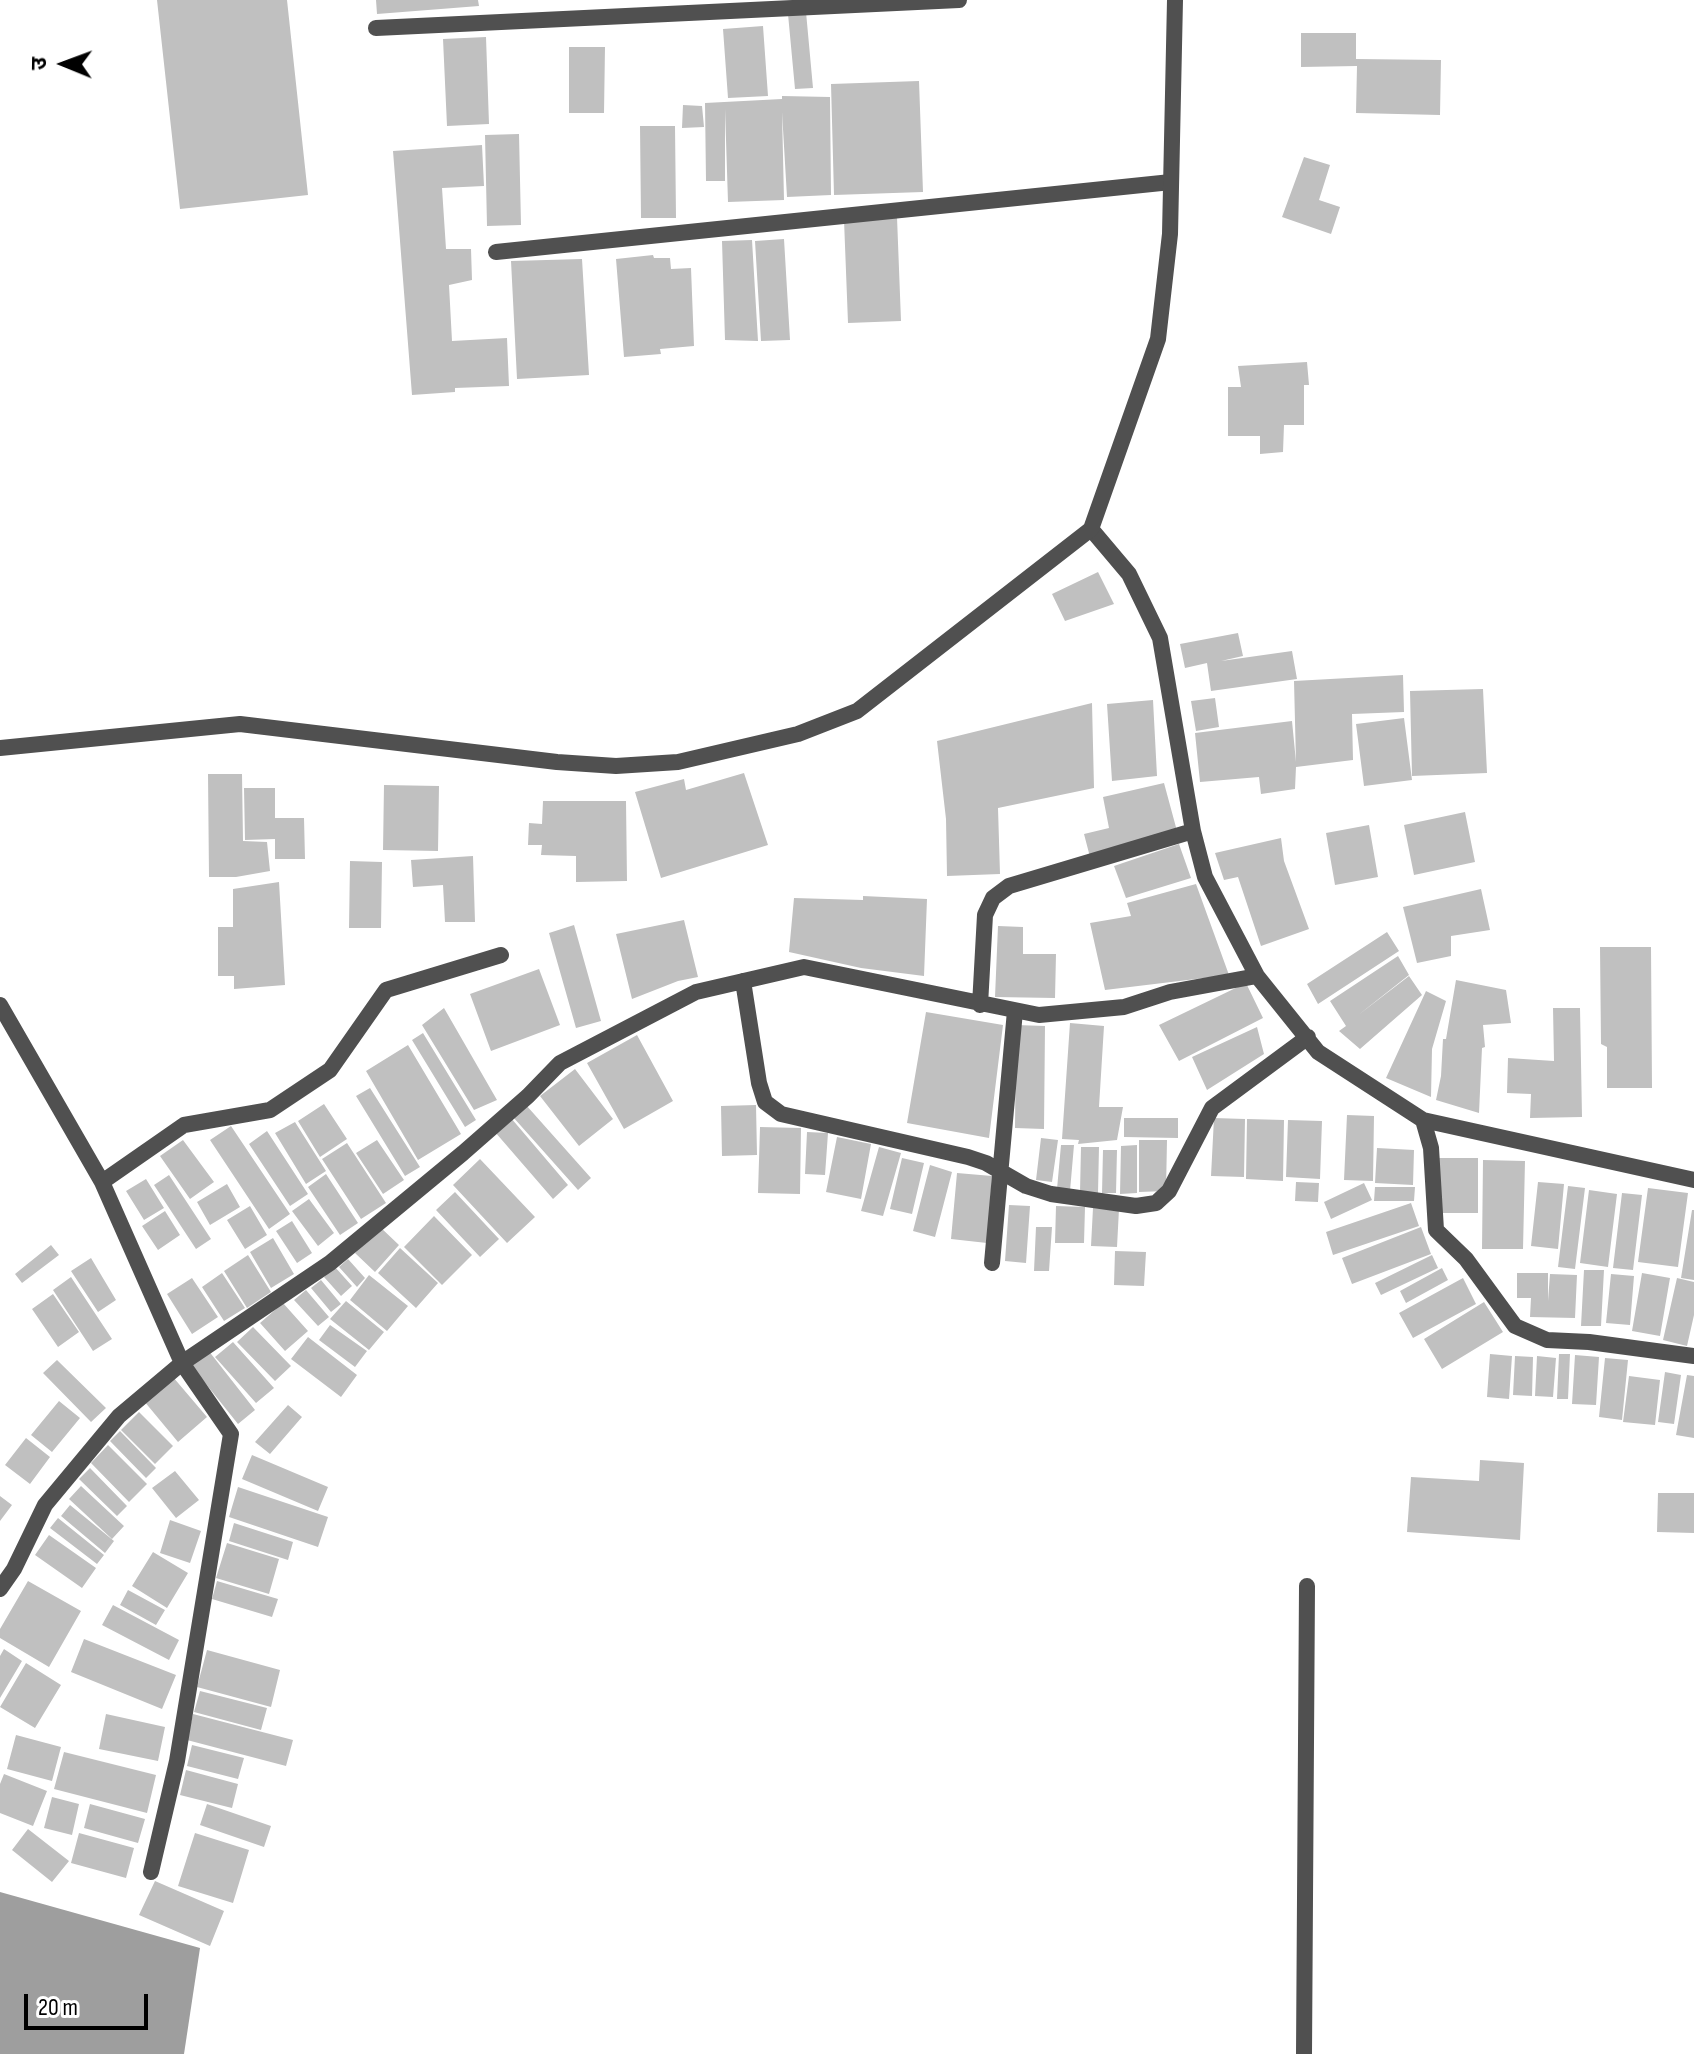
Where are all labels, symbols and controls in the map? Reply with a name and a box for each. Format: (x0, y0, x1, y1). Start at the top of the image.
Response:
north arrow (24, 24, 104, 104)
text: उ (26, 57, 53, 70)
scale bar (28, 1978, 152, 2028)
text: 20 m (38, 1993, 78, 2022)

